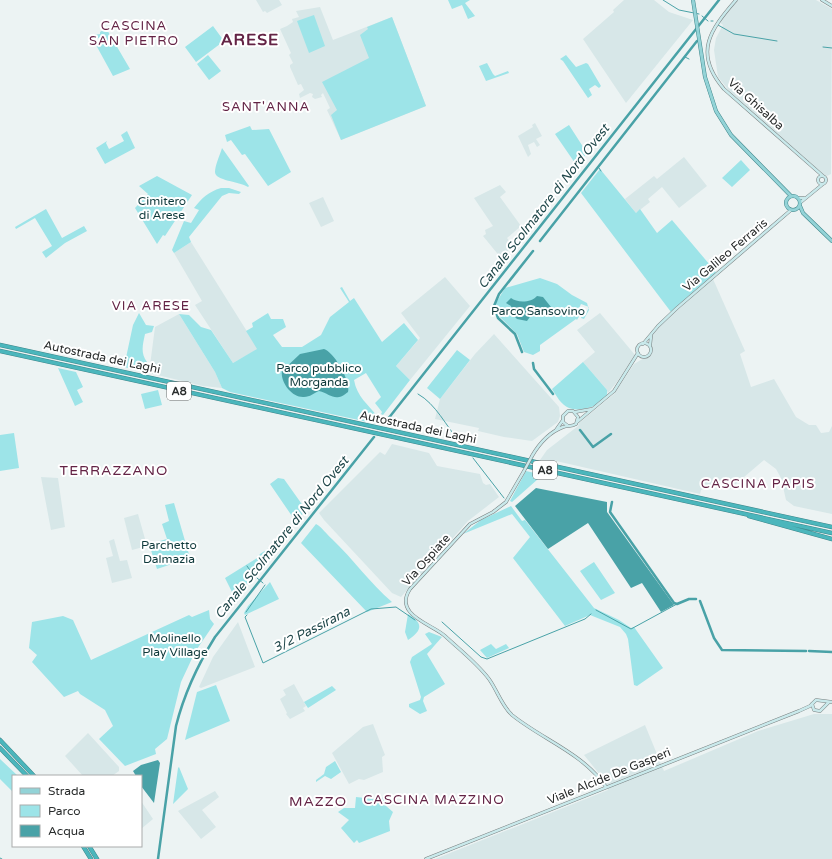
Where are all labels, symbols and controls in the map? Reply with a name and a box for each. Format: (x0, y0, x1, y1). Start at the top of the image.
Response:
district label: CASCINA SAN PIETRO (89, 18, 179, 49)
district label: ARESE (221, 30, 279, 50)
street label: Via Ghisalba (725, 75, 787, 133)
district label: SANT'ANNA (222, 99, 310, 115)
water label: Canale Scolmatore di Nord Ovest (475, 120, 614, 292)
park label: Cimitero di Arese (138, 194, 186, 222)
street label: Via Galileo Ferraris (680, 215, 770, 294)
district label: VIA ARESE (112, 298, 190, 314)
park label: Parco Sansovino (491, 304, 585, 318)
street label: Autostrada dei Laghi (42, 338, 162, 376)
park label: Parco pubblico Morganda (276, 361, 362, 389)
road number: A8 (167, 382, 191, 400)
street label: Autostrada dei Laghi (358, 408, 478, 446)
water label: Canale Scolmatore di Nord Ovest (211, 452, 354, 622)
road number: A8 (533, 461, 557, 479)
district label: TERRAZZANO (60, 462, 168, 479)
district label: CASCINA PAPIS (701, 476, 815, 492)
street label: Via Ospiate (399, 531, 453, 589)
park label: Parchetto Dalmazia (141, 538, 197, 566)
water label: 3/2 Passirana (270, 603, 353, 656)
park label: Molinello Play Village (142, 631, 208, 659)
street label: Viale Alcide De Gasperi (545, 745, 673, 807)
legend (12, 775, 142, 847)
text: Strada (48, 784, 85, 798)
district label: CASCINA MAZZINO (363, 792, 505, 808)
district label: MAZZO (289, 793, 347, 810)
text: Parco (48, 804, 81, 818)
text: Acqua (48, 824, 85, 838)

